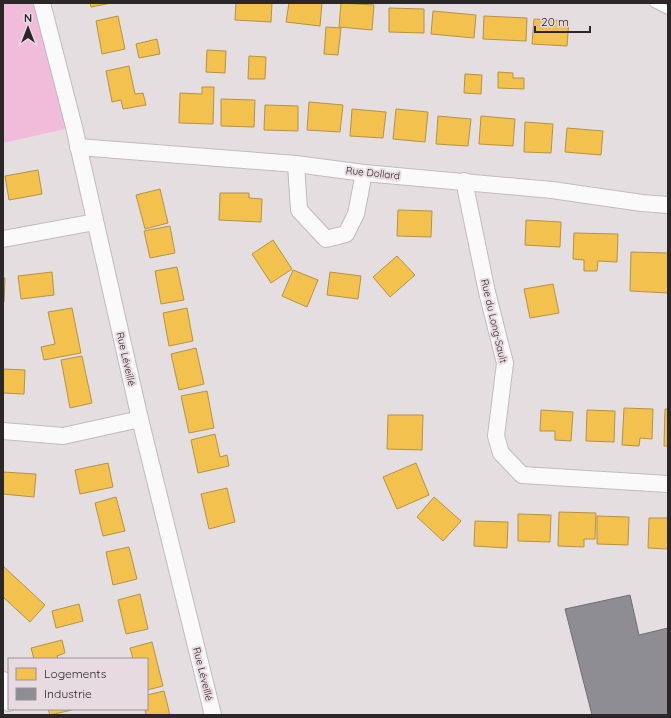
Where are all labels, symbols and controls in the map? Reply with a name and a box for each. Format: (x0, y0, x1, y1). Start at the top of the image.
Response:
north arrow (8, 8, 48, 48)
scale bar (535, 8, 590, 34)
text: N (24, 11, 32, 25)
text: 20 m (541, 14, 569, 29)
street label: Rue Dollard (345, 164, 401, 182)
street label: Rue du Long-Sault (478, 278, 510, 365)
street label: Rue Léveillé (114, 331, 139, 387)
street label: Rue Léveillé (190, 646, 216, 702)
legend (8, 658, 148, 710)
text: Logements (44, 666, 107, 681)
text: Industrie (44, 686, 92, 701)

